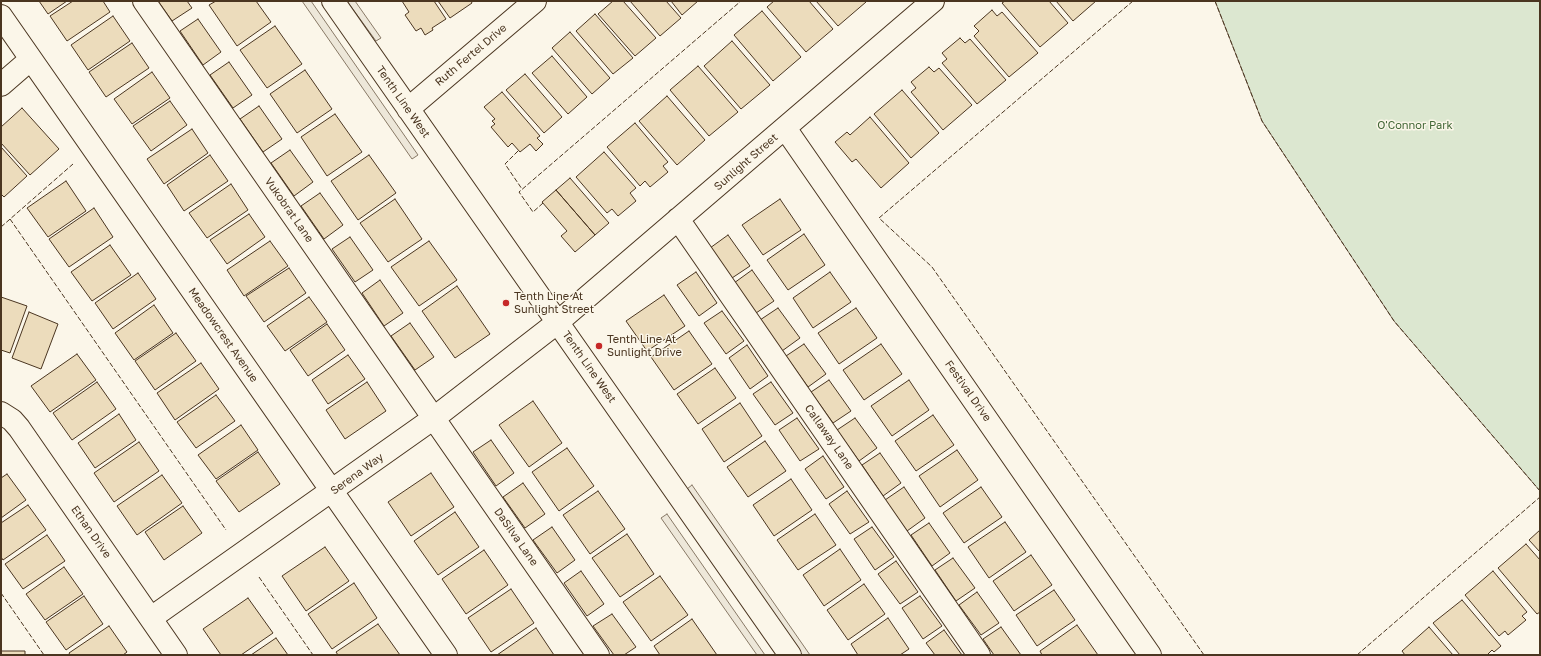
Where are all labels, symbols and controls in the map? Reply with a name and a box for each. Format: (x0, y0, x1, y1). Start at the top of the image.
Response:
street label: Ruth Fertel Drive (432, 21, 510, 89)
street label: Tenth Line West (373, 64, 433, 140)
park label: O'Connor Park (1377, 119, 1453, 133)
street label: Sunlight Street (711, 131, 781, 193)
street label: Vukobrat Lane (262, 175, 316, 245)
street label: Meadowcrest Avenue (185, 285, 261, 385)
place label: Tenth Line At Sunlight Street (514, 290, 594, 316)
marker: Tenth Line At Sunlight Street (501, 298, 511, 308)
street label: Tenth Line West (559, 329, 619, 405)
place label: Tenth Line At Sunlight Drive (607, 333, 682, 359)
marker: Tenth Line At Sunlight Drive (594, 341, 604, 351)
street label: Festival Drive (942, 358, 994, 424)
street label: Callaway Lane (802, 402, 856, 472)
street label: Serena Way (328, 450, 386, 498)
street label: Ethan Drive (68, 503, 114, 561)
street label: DaSilva Lane (491, 505, 541, 569)

